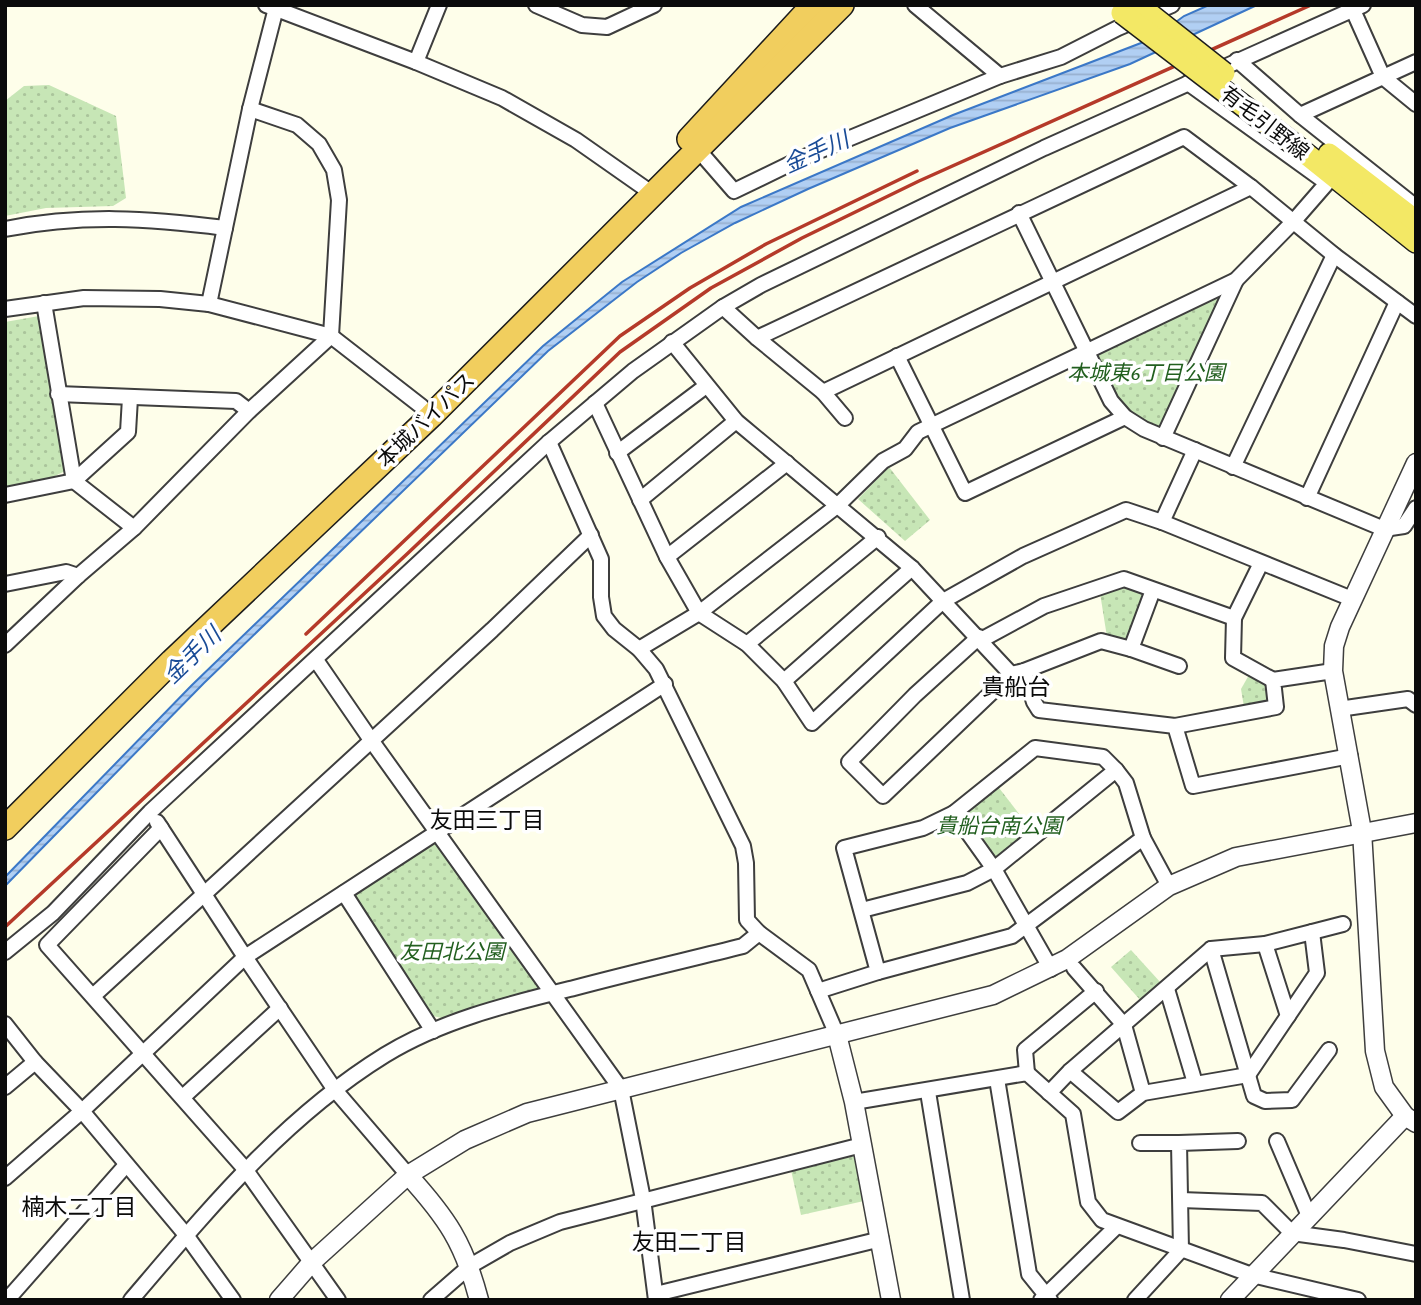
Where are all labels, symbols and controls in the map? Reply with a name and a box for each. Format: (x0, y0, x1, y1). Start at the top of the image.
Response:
street label: 有毛引野線 (1216, 81, 1314, 165)
water label: 金手川 (779, 125, 856, 178)
park label: 本城東6丁目公園 (1067, 361, 1228, 385)
street label: 本城バイパス (372, 368, 480, 472)
water label: 金手川 (158, 620, 228, 688)
district label: 貴船台 (982, 674, 1051, 700)
district label: 友田三丁目 (430, 807, 545, 833)
park label: 貴船台南公園 (936, 814, 1065, 838)
park label: 友田北公園 (400, 940, 507, 964)
district label: 楠木二丁目 (22, 1194, 137, 1220)
district label: 友田二丁目 (632, 1229, 747, 1255)

